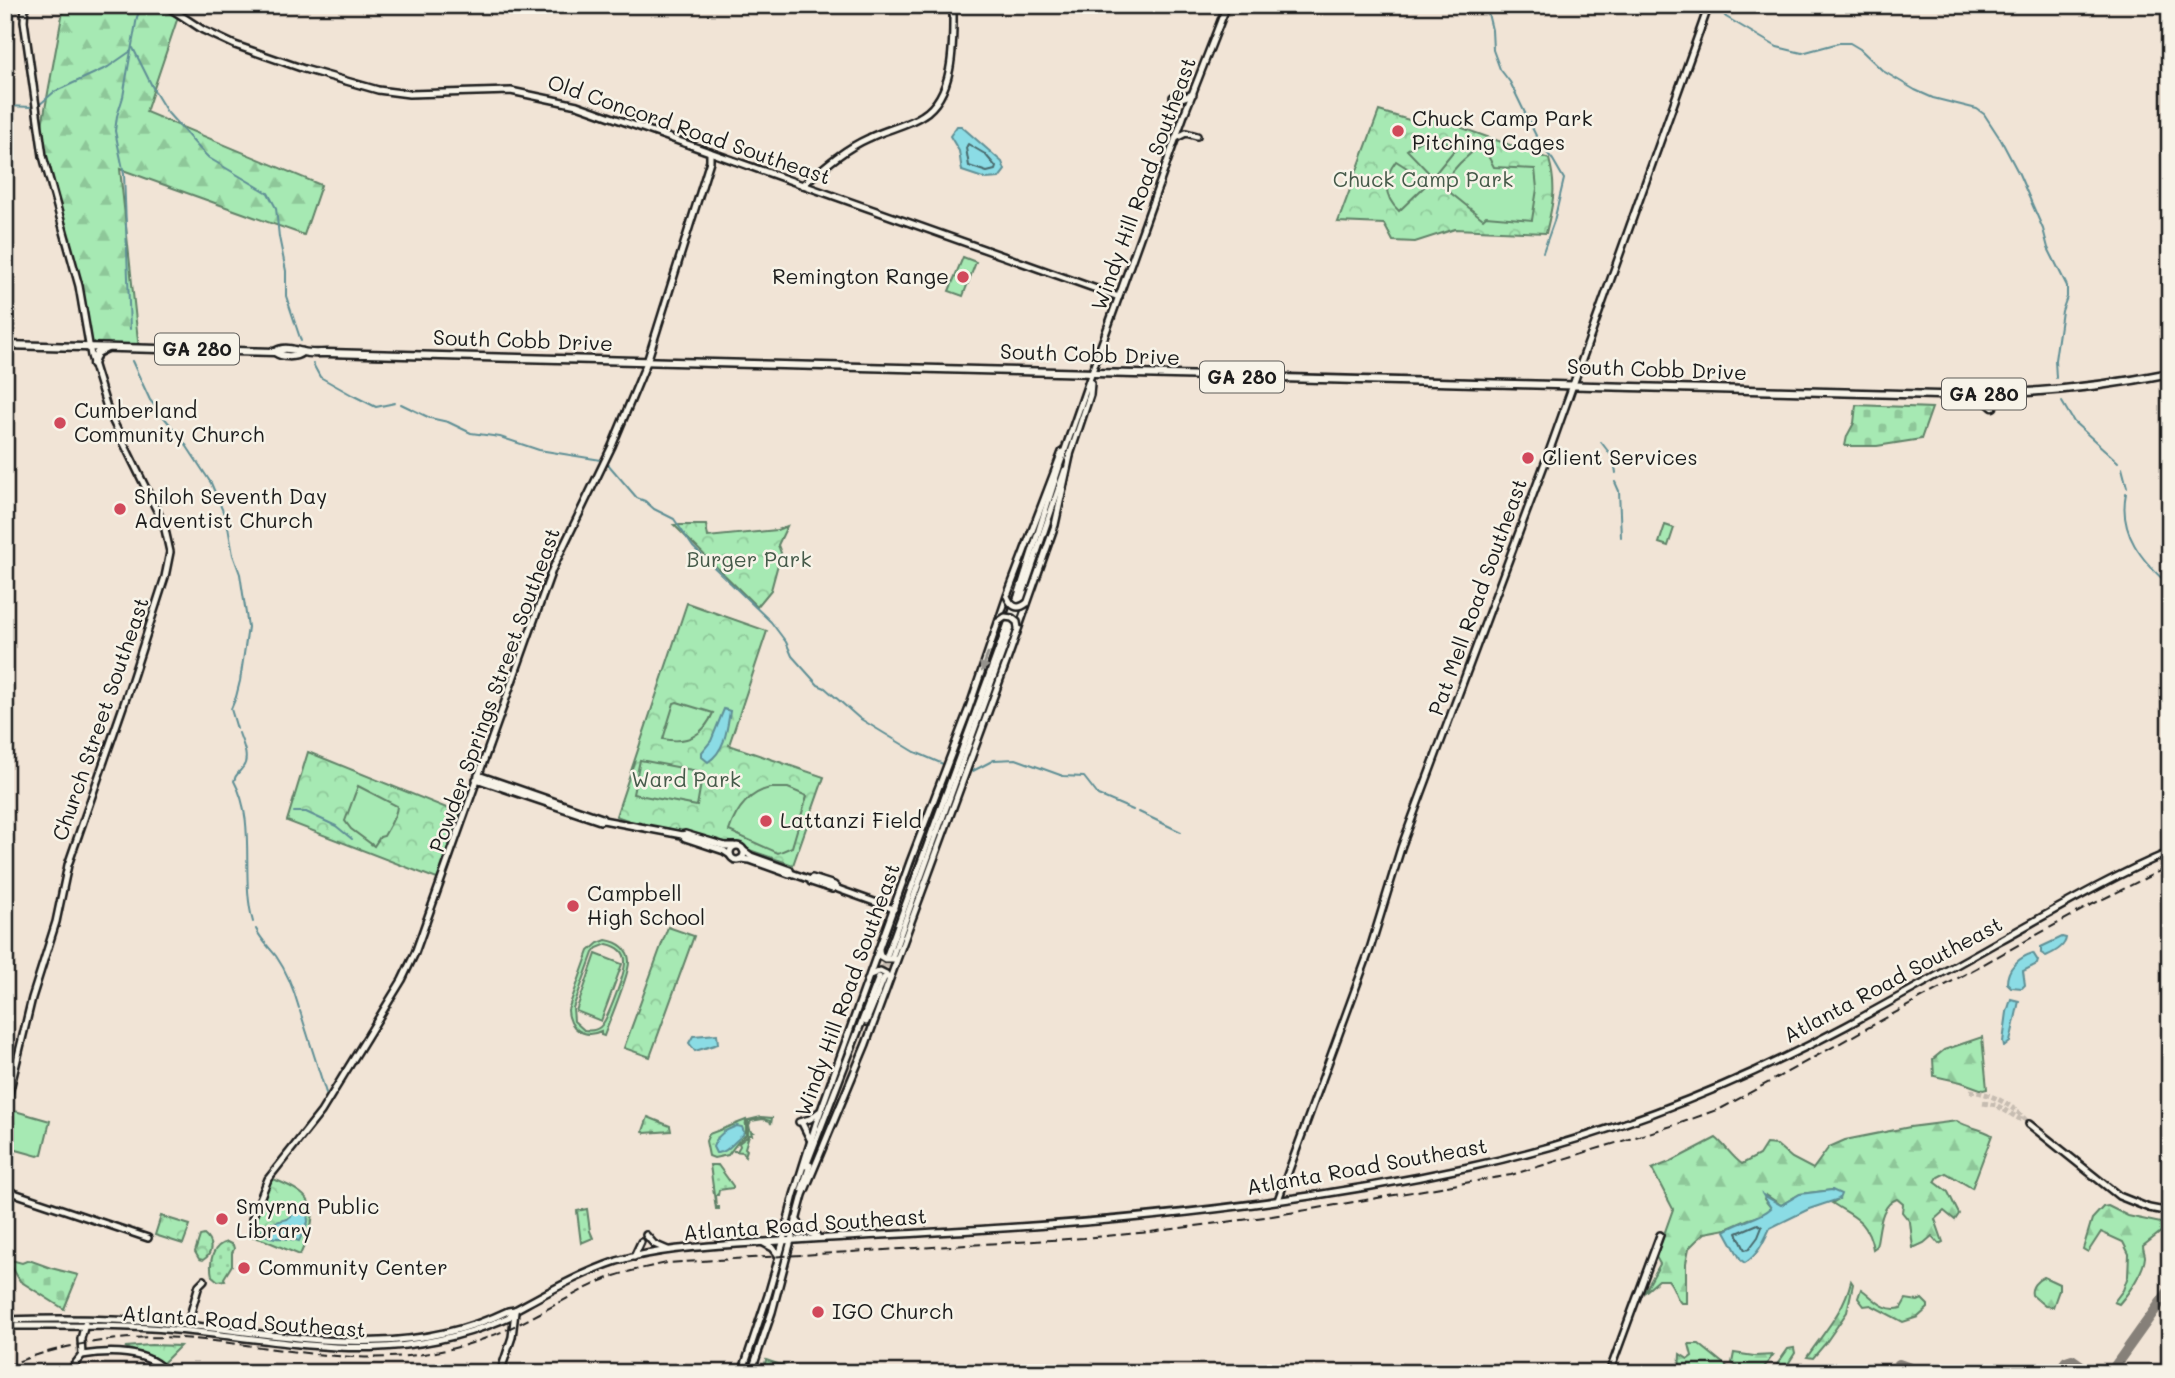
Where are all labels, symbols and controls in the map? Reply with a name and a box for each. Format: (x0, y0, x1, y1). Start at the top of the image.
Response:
street label: Windy Hill Road Southeast (1084, 53, 1201, 314)
street label: Old Concord Road Southeast (544, 67, 835, 190)
place label: Chuck Camp Park Pitching Cages (1412, 104, 1593, 155)
marker: Chuck Camp Park Pitching Cages (1390, 123, 1406, 139)
park label: Chuck Camp Park (1333, 165, 1513, 192)
place label: Remington Range (772, 262, 949, 289)
marker: Remington Range (955, 269, 971, 285)
street label: South Cobb Drive (433, 323, 613, 356)
road number: GA 280 (155, 334, 239, 364)
street label: South Cobb Drive (1000, 337, 1180, 370)
street label: South Cobb Drive (1567, 352, 1747, 385)
road number: GA 280 (1200, 362, 1284, 392)
road number: GA 280 (1942, 378, 2026, 410)
place label: Cumberland Community Church (74, 396, 264, 447)
marker: Cumberland Community Church (52, 415, 68, 431)
place label: Client Services (1542, 443, 1698, 470)
marker: Client Services (1520, 450, 1536, 466)
street label: Pat Mell Road Southeast (1421, 474, 1532, 719)
place label: Shiloh Seventh Day Adventist Church (134, 482, 327, 533)
marker: Shiloh Seventh Day Adventist Church (112, 501, 128, 517)
street label: Powder Springs Street Southeast (422, 523, 565, 856)
park label: Burger Park (686, 545, 812, 572)
street label: Church Street Southeast (45, 593, 154, 844)
one-way arrow (979, 651, 990, 672)
park label: Ward Park (631, 765, 741, 792)
place label: Lattanzi Field (780, 806, 922, 833)
marker: Lattanzi Field (758, 813, 774, 829)
street label: Windy Hill Road Southeast (788, 859, 905, 1120)
place label: Campbell High School (587, 879, 705, 930)
marker: Campbell High School (565, 898, 581, 914)
street label: Atlanta Road Southeast (1778, 909, 2006, 1048)
street label: Atlanta Road Southeast (1244, 1131, 1489, 1200)
place label: Smyrna Public Library (236, 1192, 379, 1243)
street label: Atlanta Road Southeast (682, 1202, 928, 1245)
marker: Smyrna Public Library (214, 1211, 230, 1227)
place label: Community Center (258, 1253, 448, 1280)
marker: Community Center (236, 1260, 252, 1276)
place label: IGO Church (832, 1297, 953, 1324)
street label: Atlanta Road Southeast (121, 1299, 367, 1342)
marker: IGO Church (810, 1304, 826, 1320)

